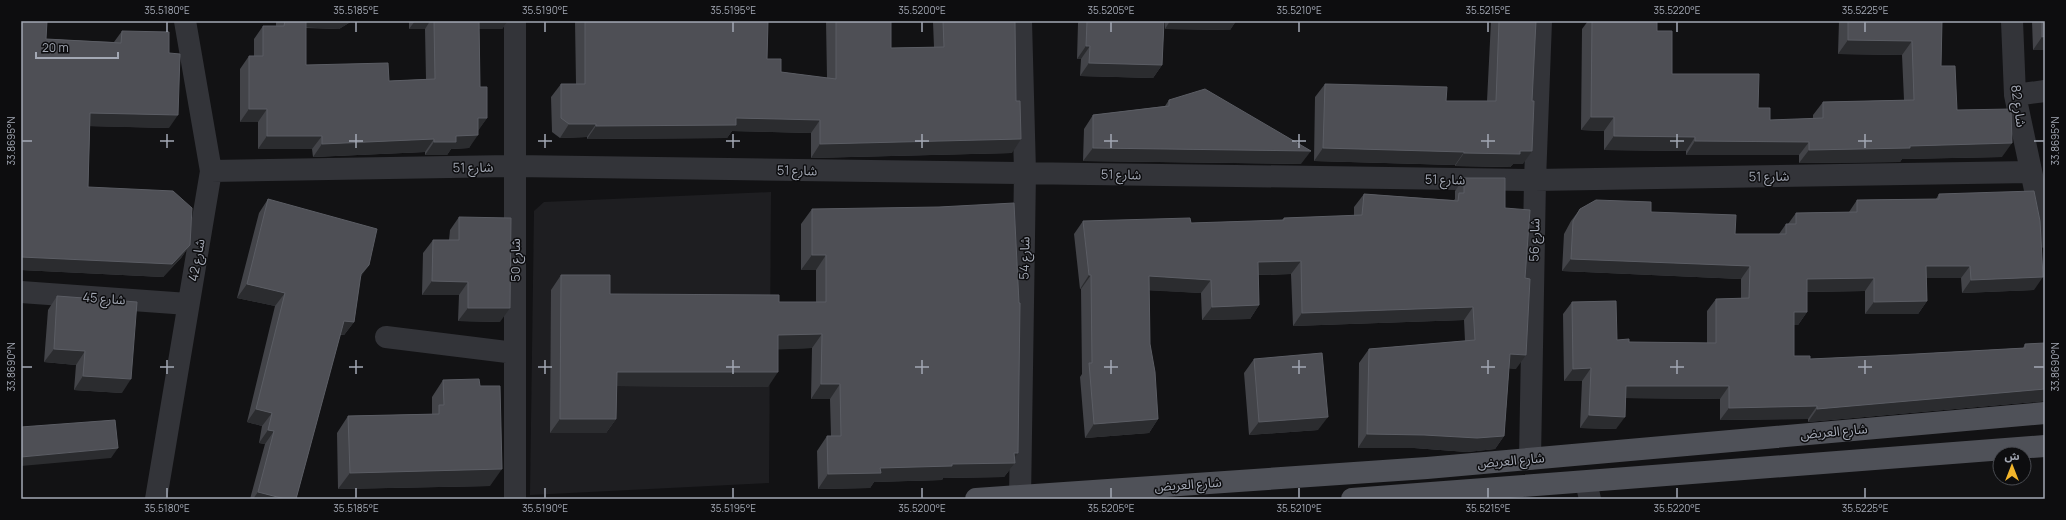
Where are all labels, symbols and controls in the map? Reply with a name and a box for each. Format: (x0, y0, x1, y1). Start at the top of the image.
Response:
text: 35.5180°E (144, 3, 190, 17)
text: 35.5185°E (333, 3, 379, 17)
text: 35.5190°E (522, 3, 568, 17)
text: 35.5195°E (710, 3, 756, 17)
text: 35.5200°E (898, 3, 946, 17)
text: 35.5205°E (1087, 3, 1135, 17)
text: 35.5210°E (1276, 3, 1322, 17)
text: 35.5215°E (1466, 3, 1511, 17)
text: 35.5220°E (1653, 3, 1701, 17)
text: 35.5225°E (1842, 3, 1889, 17)
scale bar (36, 34, 118, 60)
text: 20 m (42, 39, 69, 56)
street label: شارع 82 (2005, 84, 2031, 129)
text: 33.8695°N (4, 116, 18, 165)
text: 33.8695°N (2048, 116, 2062, 165)
street label: شارع 51 (453, 158, 493, 178)
street label: شارع 51 (777, 161, 817, 181)
street label: شارع 51 (1101, 165, 1141, 185)
street label: شارع 51 (1749, 167, 1789, 187)
street label: شارع 51 (1425, 170, 1465, 190)
street label: شارع 56 (1525, 218, 1545, 262)
street label: شارع 54 (1015, 236, 1035, 280)
street label: شارع 42 (183, 237, 211, 283)
street label: شارع 50 (506, 238, 526, 282)
street label: شارع 45 (82, 288, 126, 310)
text: 33.8690°N (4, 342, 18, 392)
text: 33.8690°N (2048, 342, 2062, 392)
street label: شارع العريض (1800, 419, 1869, 445)
north arrow (1992, 446, 2032, 486)
street label: شارع العريض (1477, 448, 1546, 474)
text: ش (2004, 448, 2020, 463)
street label: شارع العريض (1154, 473, 1222, 497)
text: 35.5180°E (144, 501, 190, 515)
text: 35.5185°E (333, 501, 379, 515)
text: 35.5190°E (522, 501, 568, 515)
text: 35.5195°E (710, 501, 756, 515)
text: 35.5200°E (898, 501, 946, 515)
text: 35.5205°E (1087, 501, 1135, 515)
text: 35.5210°E (1276, 501, 1322, 515)
text: 35.5215°E (1466, 501, 1511, 515)
text: 35.5220°E (1653, 501, 1701, 515)
text: 35.5225°E (1842, 501, 1889, 515)

